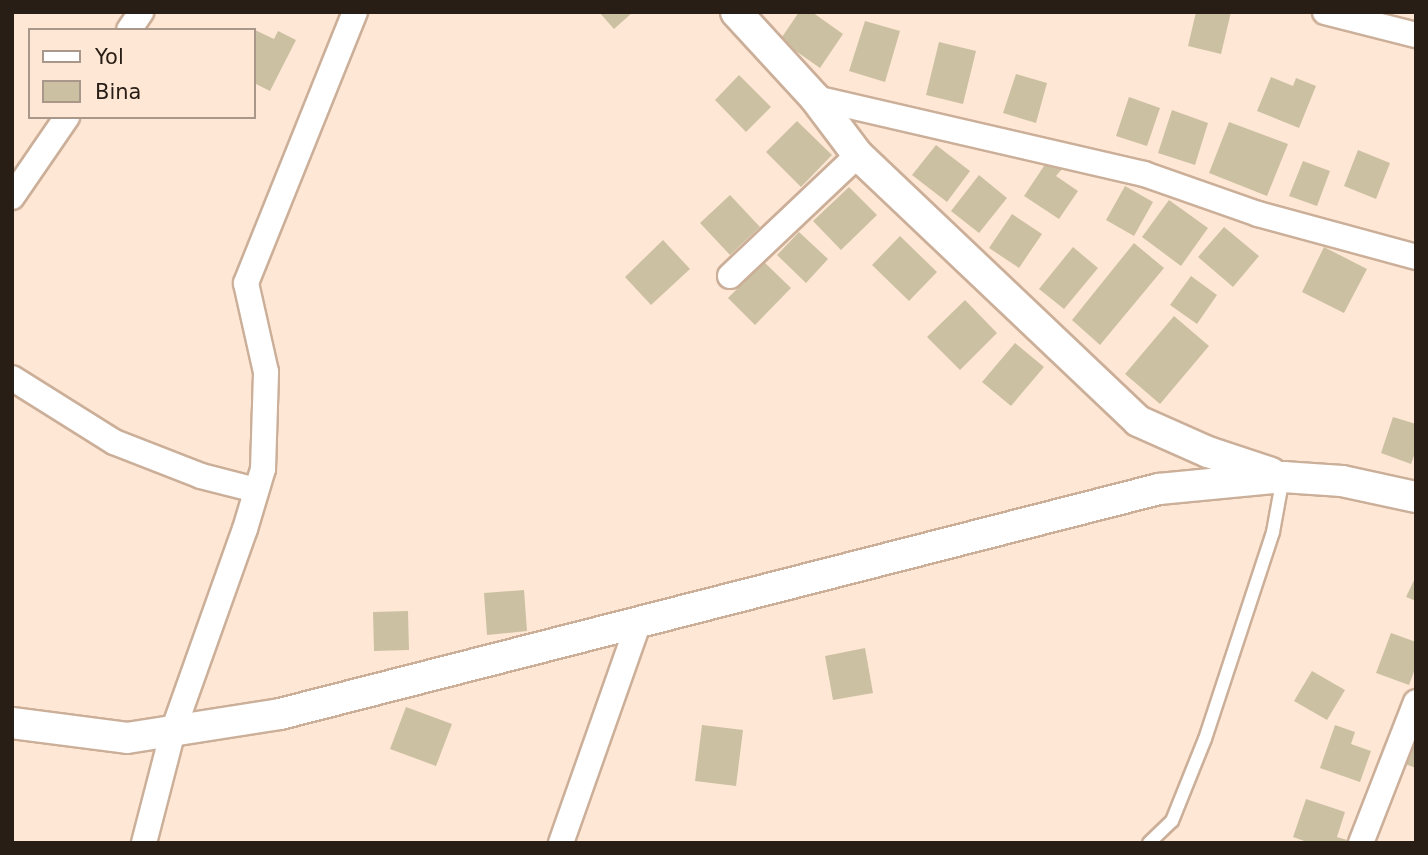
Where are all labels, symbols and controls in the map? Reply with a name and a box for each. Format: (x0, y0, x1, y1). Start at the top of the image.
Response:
legend (28, 28, 256, 119)
text: Yol (95, 45, 124, 69)
text: Bina (95, 80, 141, 104)

